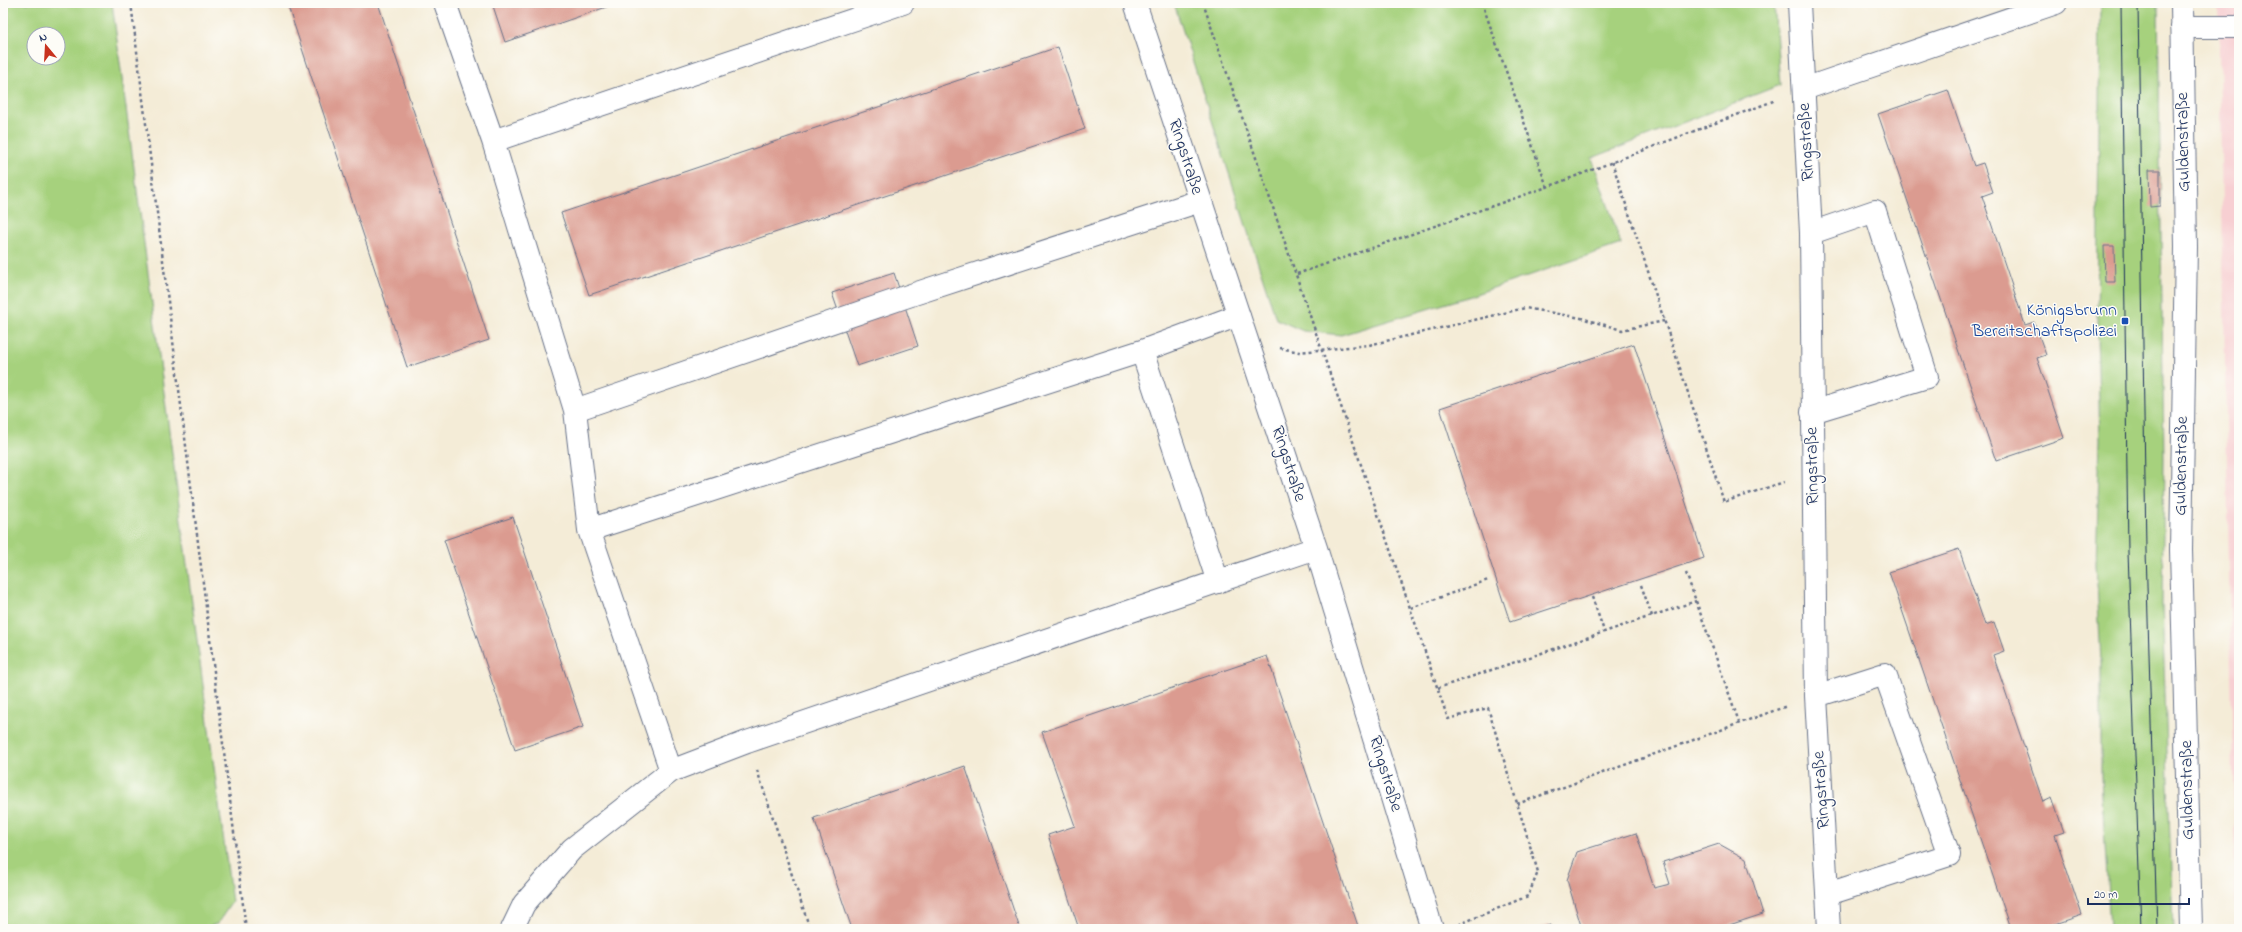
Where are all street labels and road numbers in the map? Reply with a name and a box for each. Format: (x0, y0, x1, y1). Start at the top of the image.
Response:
street label: Guldenstraße (2170, 91, 2198, 192)
street label: Ringstraße (1792, 101, 1823, 182)
street label: Ringstraße (1160, 116, 1210, 199)
street label: Guldenstraße (2168, 415, 2196, 516)
street label: Ringstraße (1263, 423, 1313, 506)
street label: Ringstraße (1799, 426, 1828, 505)
street label: Ringstraße (1360, 733, 1409, 816)
street label: Guldenstraße (2174, 739, 2202, 840)
street label: Ringstraße (1806, 749, 1839, 830)

